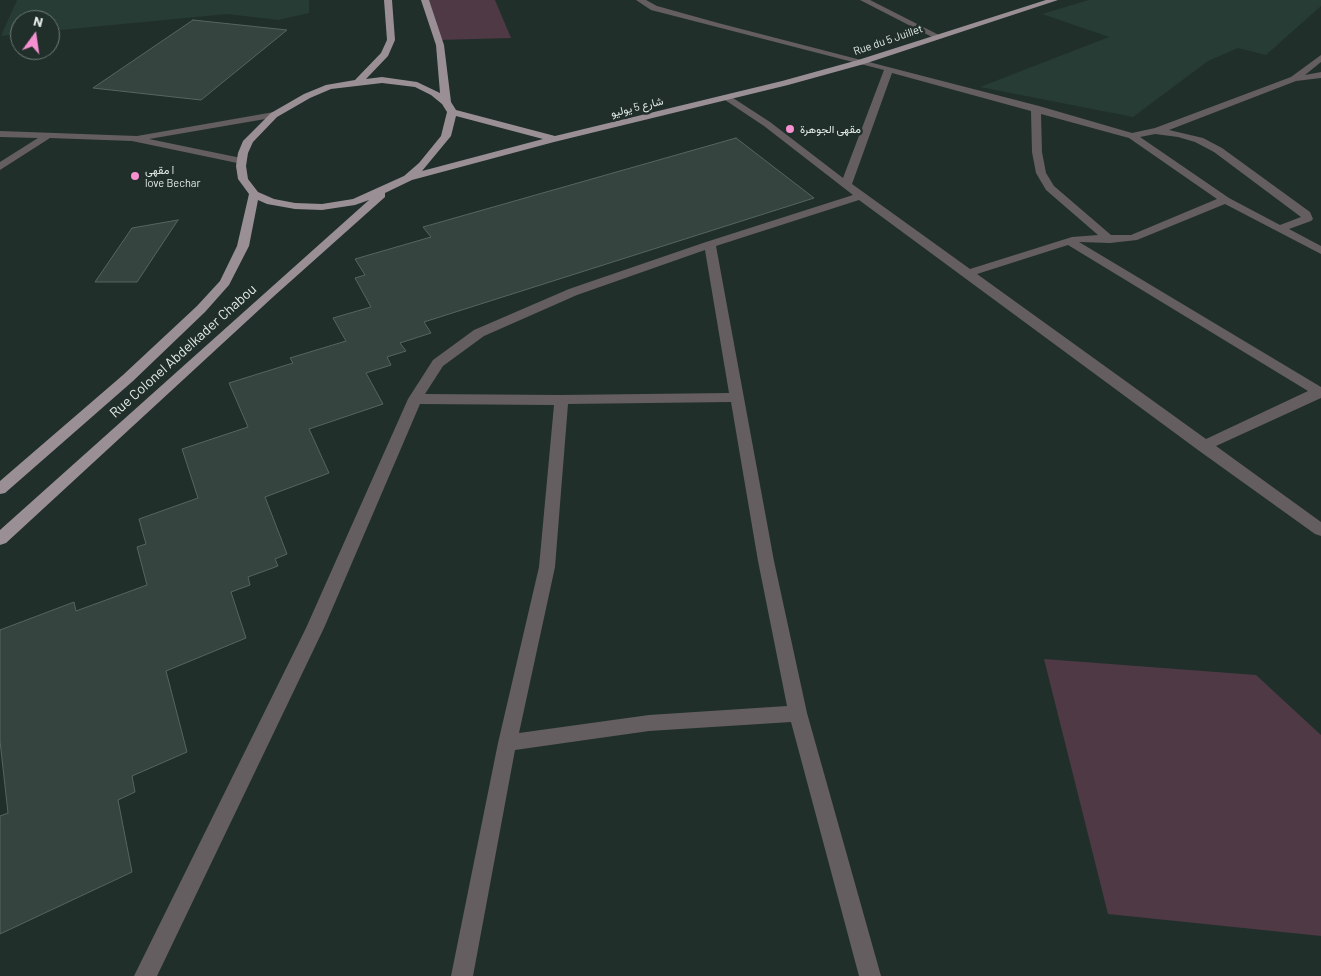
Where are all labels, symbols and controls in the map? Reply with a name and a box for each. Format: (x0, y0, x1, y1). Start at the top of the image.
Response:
north arrow (10, 10, 60, 60)
text: N (32, 12, 45, 30)
street label: Rue du 5 Juillet (852, 22, 924, 58)
street label: شارع 5 يوليو (609, 94, 665, 120)
place label: مقهى الجوهرة (800, 122, 861, 136)
marker: مقهى الجوهرة (784, 123, 796, 135)
place label: مقهى I love Bechar (145, 163, 200, 189)
marker: مقهى I love Bechar (129, 170, 141, 182)
street label: Rue Colonel Abdelkader Chabou (106, 281, 260, 421)

